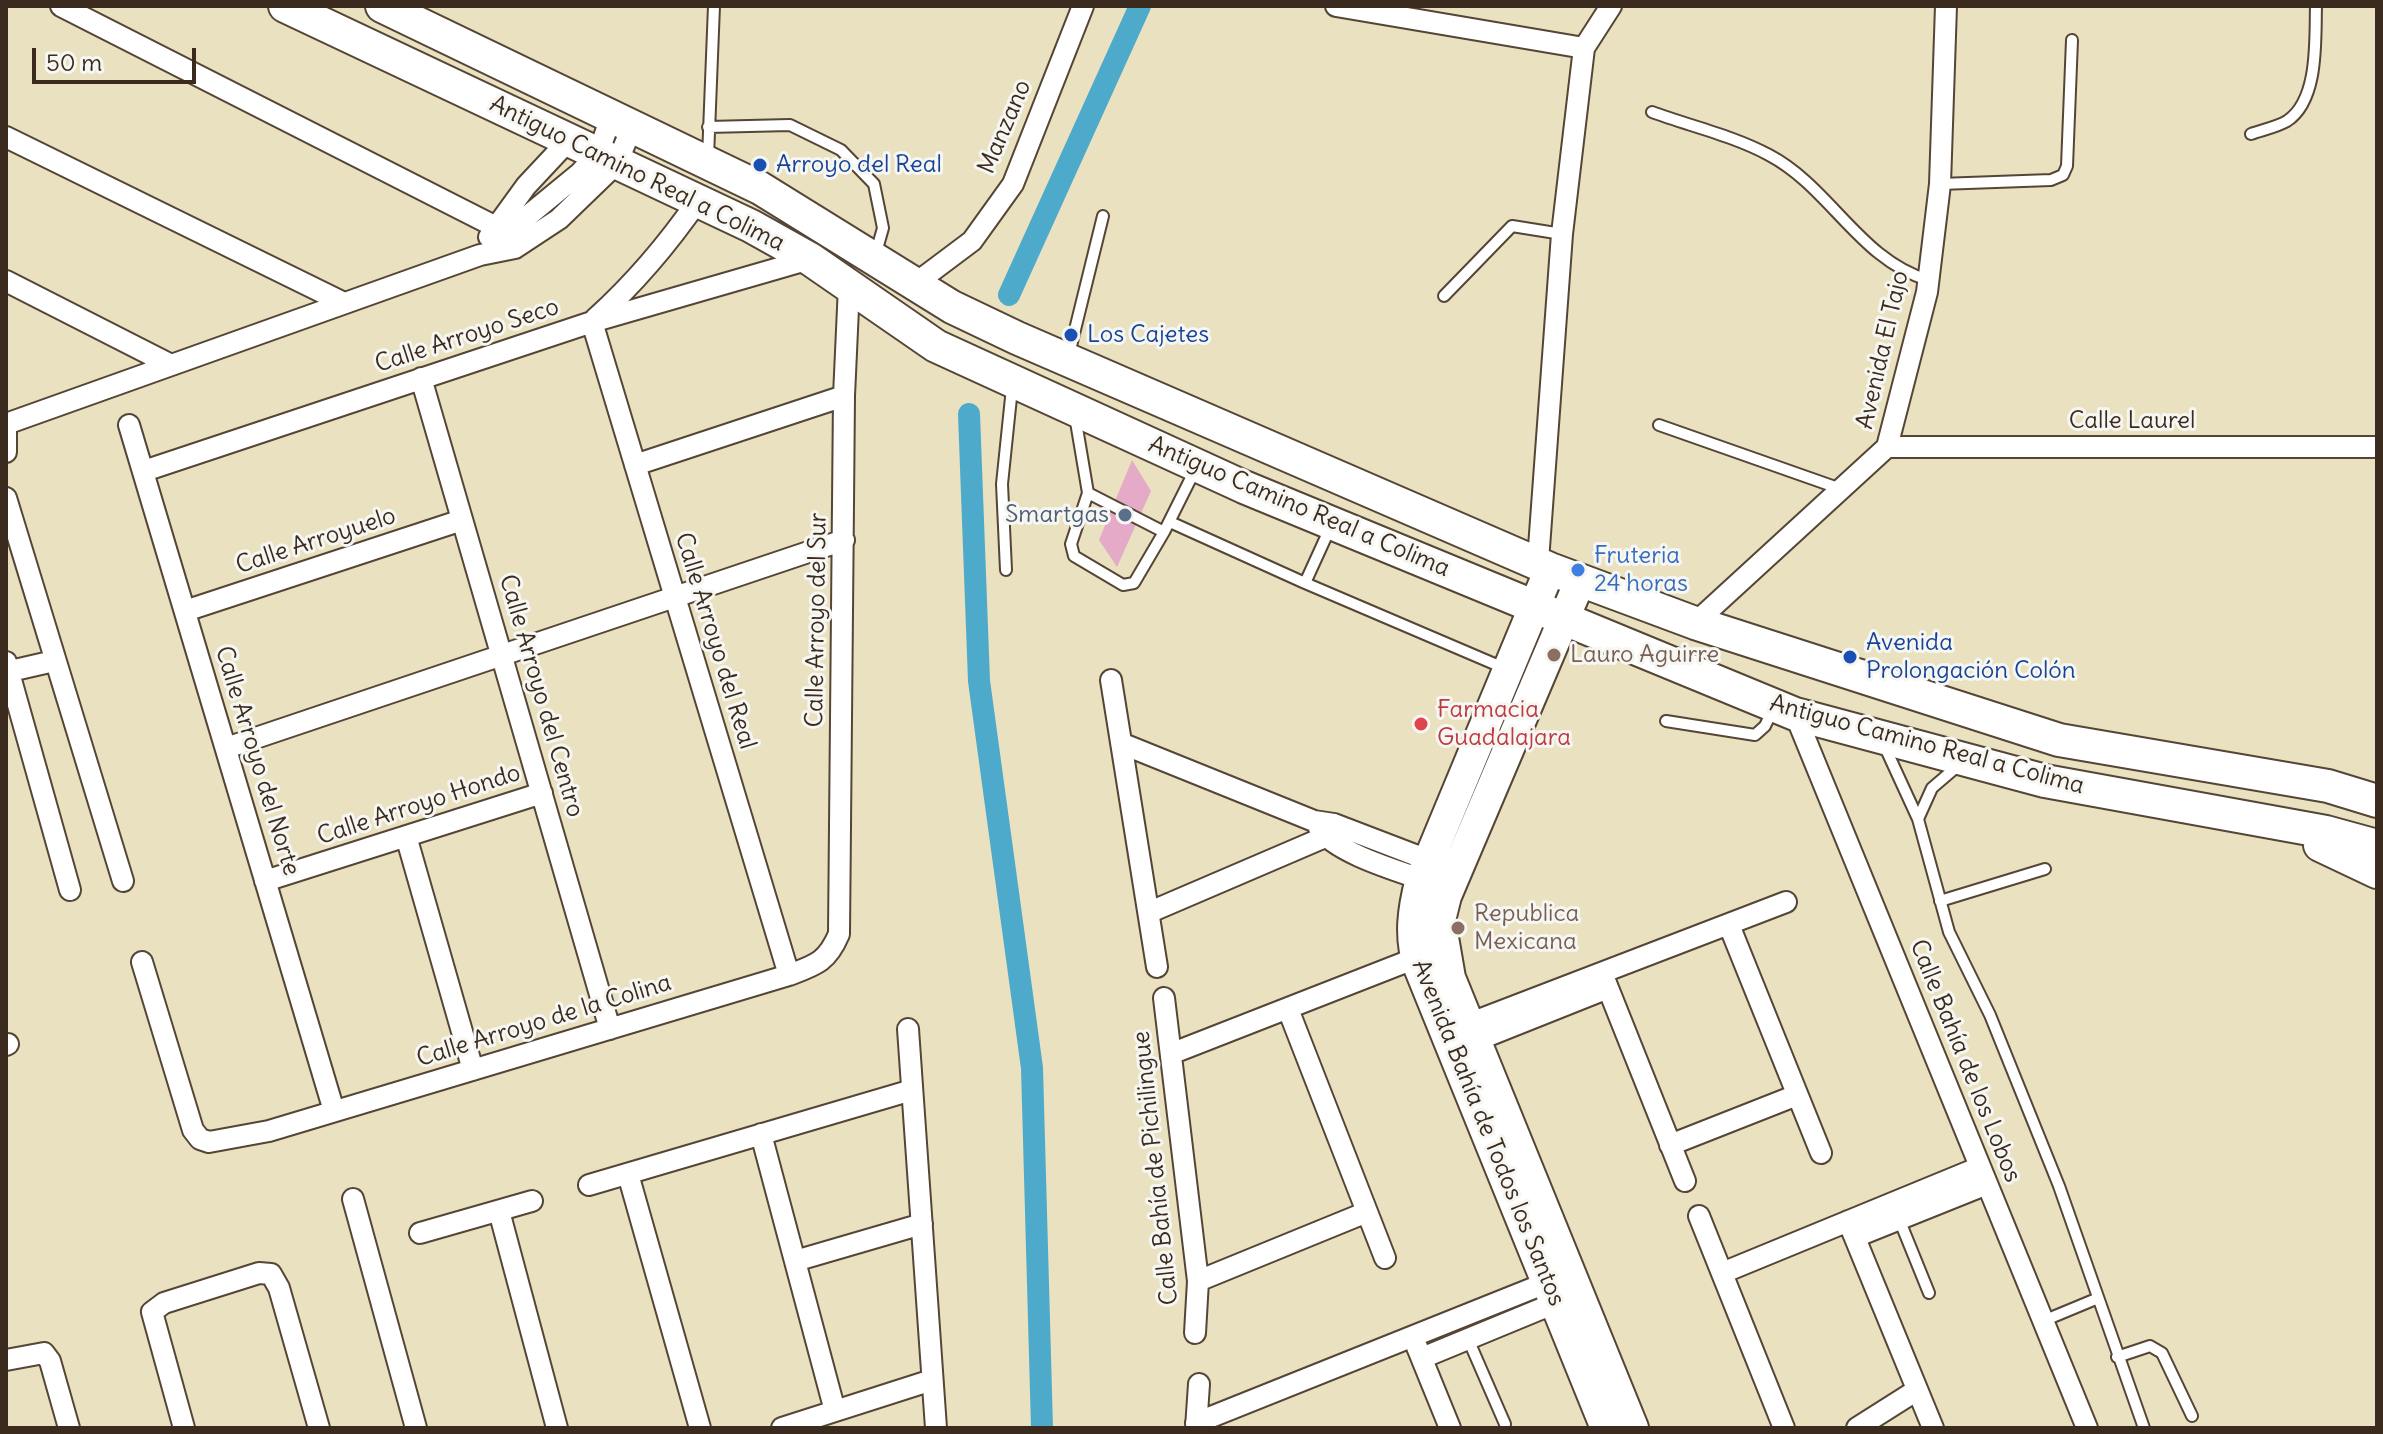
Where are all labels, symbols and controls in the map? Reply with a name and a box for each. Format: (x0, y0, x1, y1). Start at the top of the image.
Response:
scale bar (36, 32, 200, 82)
text: 50 m (46, 47, 102, 77)
street label: Manzano (972, 76, 1038, 178)
street label: Antiguo Camino Real a Colima (485, 90, 789, 258)
place label: Arroyo del Real (776, 151, 942, 179)
marker: Arroyo del Real (751, 156, 769, 174)
street label: Avenida El Tajo (1851, 268, 1915, 432)
street label: Calle Arroyo Seco (371, 293, 563, 379)
place label: Los Cajetes (1087, 321, 1209, 349)
marker: Los Cajetes (1062, 326, 1080, 344)
street label: Calle Laurel (2069, 407, 2195, 435)
street label: Antiguo Camino Real a Colima (1144, 430, 1454, 584)
place label: Smartgas (1005, 501, 1109, 529)
street label: Calle Arroyuelo (232, 502, 400, 580)
marker: Smartgas (1116, 506, 1134, 524)
street label: Calle Arroyo del Sur (801, 512, 833, 728)
street label: Calle Arroyo del Real (668, 529, 762, 753)
place label: Fruteria 24 horas (1594, 542, 1688, 598)
marker: Fruteria 24 horas (1569, 561, 1587, 579)
street label: Calle Arroyo del Centro (493, 572, 589, 820)
place label: Avenida Prolongación Colón (1866, 629, 2076, 685)
place label: Lauro Aguirre (1570, 641, 1719, 669)
street label: Calle Arroyo del Norte (208, 643, 306, 879)
marker: Lauro Aguirre (1545, 646, 1563, 664)
marker: Avenida Prolongación Colón (1841, 648, 1859, 666)
street label: Antiguo Camino Real a Colima (1767, 689, 2087, 801)
place label: Farmacia Guadalajara (1437, 696, 1571, 752)
marker: Farmacia Guadalajara (1412, 715, 1430, 733)
street label: Calle Arroyo Hondo (314, 759, 524, 851)
place label: Republica Mexicana (1474, 900, 1579, 956)
marker: Republica Mexicana (1449, 919, 1467, 937)
street label: Calle Bahía de los Lobos (1903, 936, 2027, 1186)
street label: Avenida Bahía de Todos los Santos (1405, 956, 1571, 1310)
street label: Calle Arroyo de la Colina (413, 969, 675, 1073)
street label: Calle Bahía de Pichilingue (1127, 1029, 1185, 1307)

